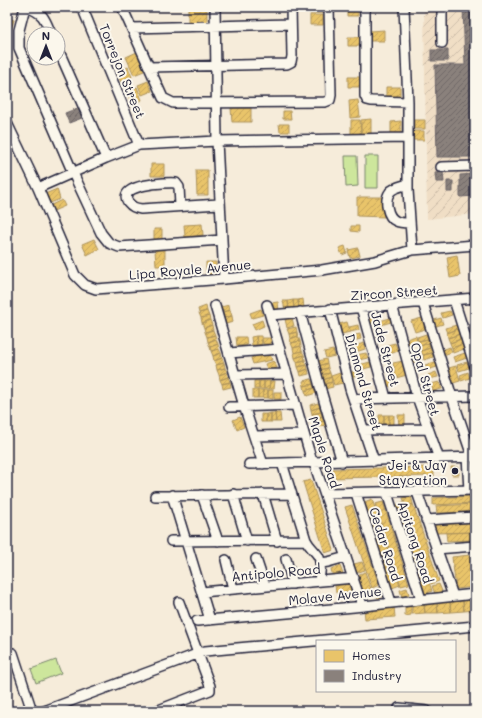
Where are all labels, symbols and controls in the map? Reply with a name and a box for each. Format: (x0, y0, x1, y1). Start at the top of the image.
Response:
street label: Torrejon Street (96, 21, 150, 121)
north arrow (26, 26, 66, 66)
text: N (42, 28, 50, 43)
street label: Lipa Royale Avenue (128, 255, 252, 283)
street label: Zircon Street (350, 280, 438, 304)
street label: Jade Street (368, 310, 404, 389)
street label: Diamond Street (342, 332, 386, 433)
street label: Opal Street (407, 341, 445, 418)
street label: Maple Road (305, 414, 345, 490)
place label: Jei & Jay Staycation (379, 456, 447, 488)
marker: Jei & Jay Staycation (450, 466, 460, 476)
street label: Apitong Road (395, 499, 437, 585)
street label: Cedar Road (366, 505, 406, 583)
street label: Antipolo Road (231, 560, 321, 584)
street label: Molave Avenue (288, 582, 382, 608)
legend (316, 640, 456, 692)
text: Homes (352, 647, 391, 663)
text: Industry (352, 667, 401, 683)

